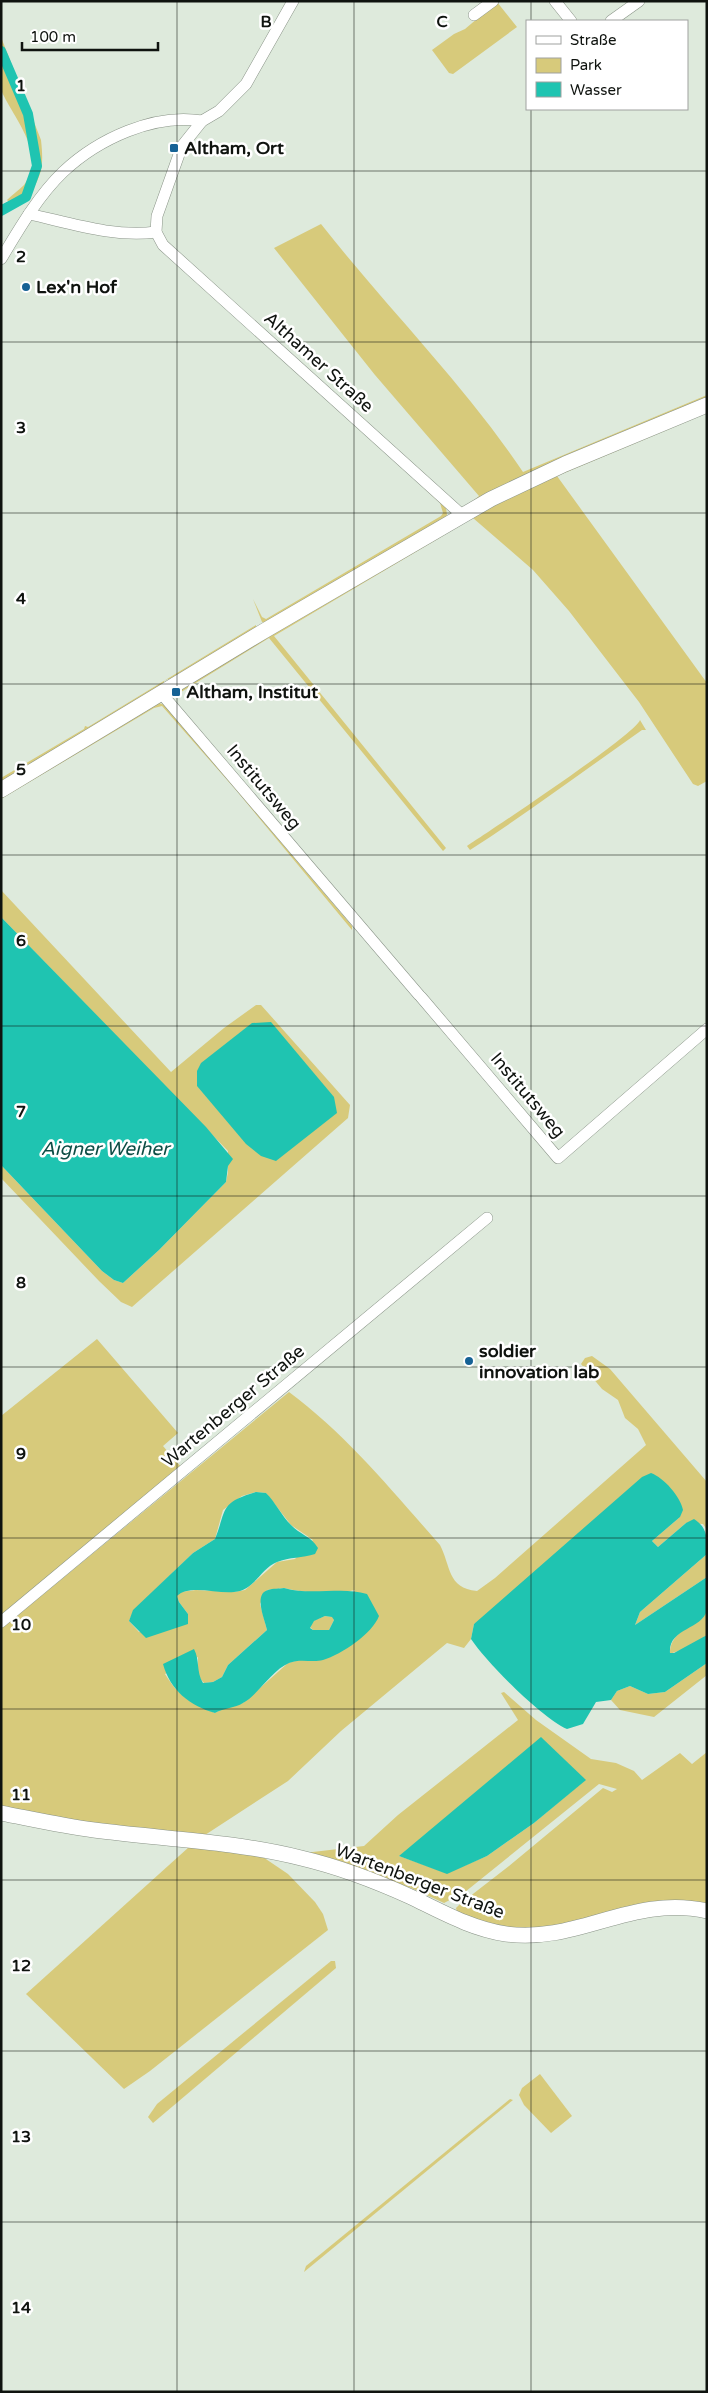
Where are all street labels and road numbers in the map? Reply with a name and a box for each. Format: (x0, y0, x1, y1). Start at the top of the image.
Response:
street label: Althamer Straße (260, 307, 378, 417)
street label: Institutsweg (222, 740, 306, 834)
street label: Institutsweg (486, 1048, 570, 1142)
street label: Wartenberger Straße (157, 1340, 309, 1472)
street label: Wartenberger Straße (332, 1839, 508, 1923)

